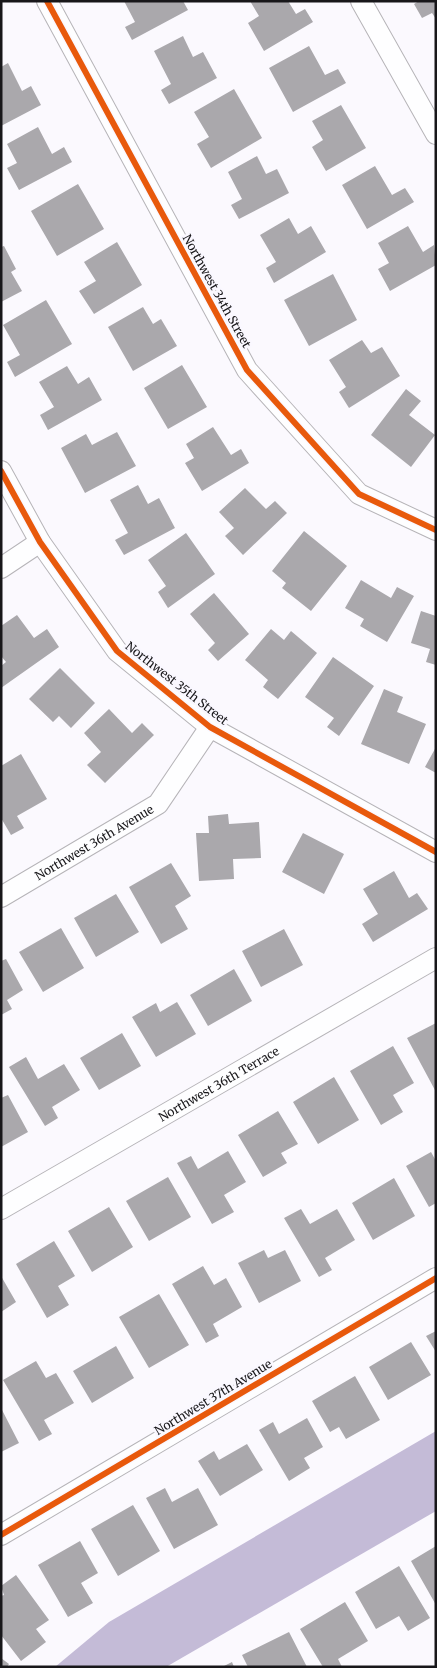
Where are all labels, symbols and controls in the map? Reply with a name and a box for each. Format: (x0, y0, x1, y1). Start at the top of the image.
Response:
street label: Northwest 34th Street (180, 232, 255, 351)
street label: Northwest 35th Street (123, 638, 232, 728)
street label: Northwest 36th Avenue (32, 801, 156, 883)
street label: Northwest 36th Terrace (155, 1043, 281, 1124)
street label: Northwest 37th Avenue (152, 1356, 274, 1438)

